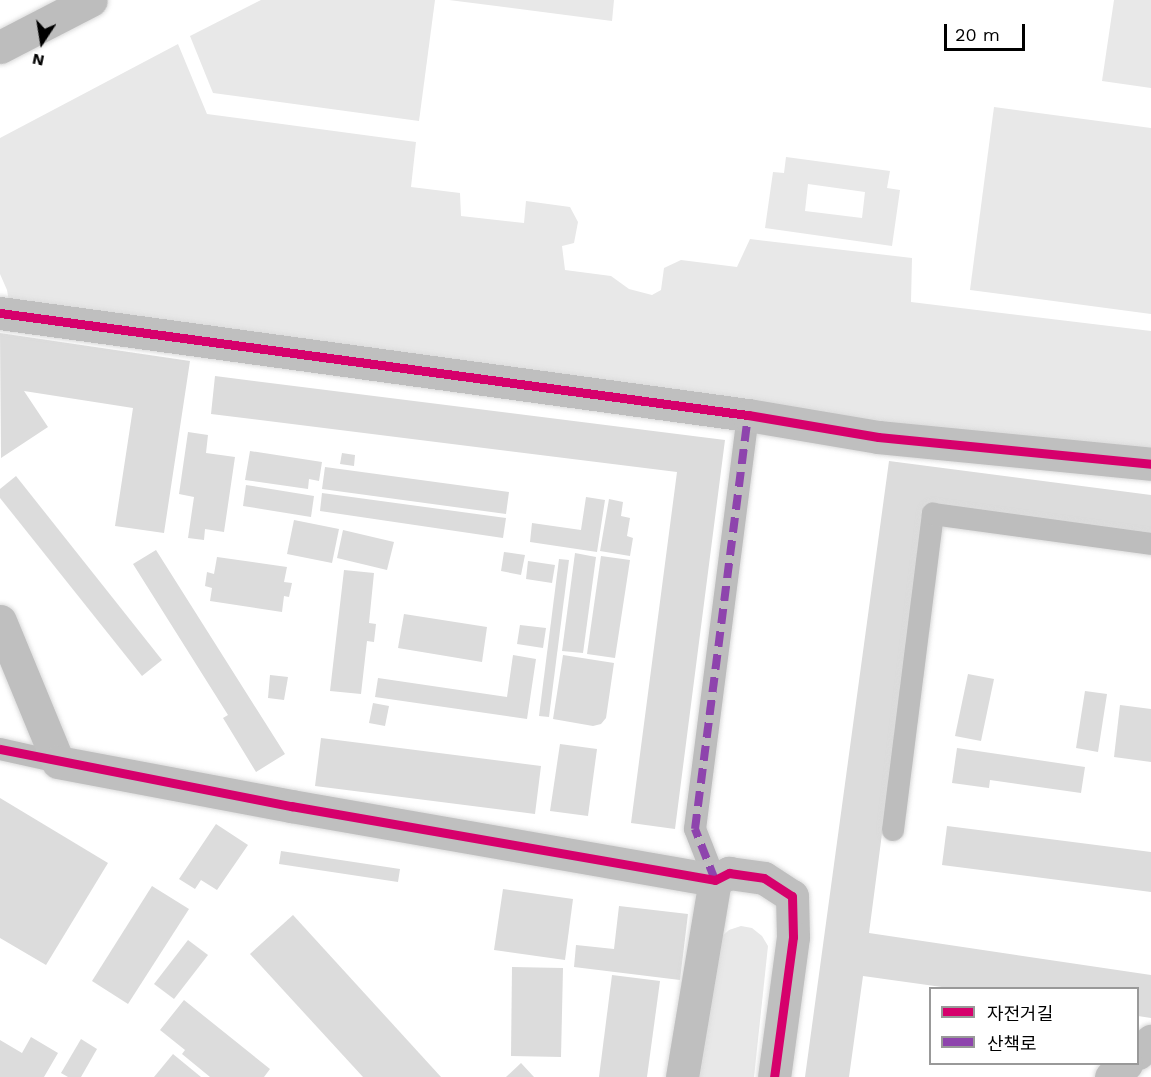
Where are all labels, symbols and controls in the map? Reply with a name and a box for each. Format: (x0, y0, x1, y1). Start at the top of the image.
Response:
north arrow (12, 12, 72, 72)
scale bar (947, 12, 1028, 50)
text: 20 m (955, 24, 1000, 45)
text: N (30, 50, 46, 71)
legend (929, 987, 1139, 1065)
text: 자전거길 (987, 1003, 1053, 1024)
text: 산책로 (987, 1033, 1037, 1054)

